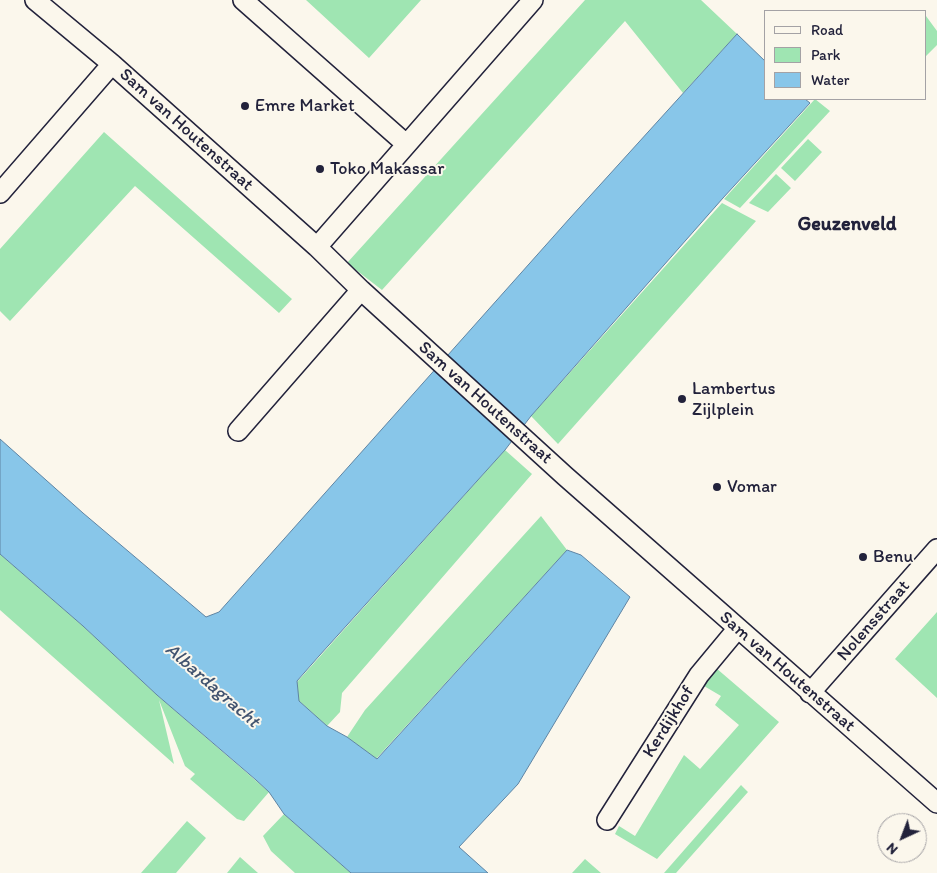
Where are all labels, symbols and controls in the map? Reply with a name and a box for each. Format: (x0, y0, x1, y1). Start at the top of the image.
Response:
legend (764, 10, 927, 100)
text: Road (811, 21, 843, 39)
text: Park (811, 46, 841, 64)
street label: Sam van Houtenstraat (114, 64, 258, 196)
text: Water (811, 71, 849, 89)
place label: Emre Market (255, 95, 355, 117)
marker: Emre Market (239, 100, 251, 112)
place label: Toko Makassar (330, 158, 444, 180)
marker: Toko Makassar (314, 163, 326, 175)
district label: Geuzenveld (798, 213, 896, 237)
street label: Sam van Houtenstraat (413, 337, 557, 469)
place label: Lambertus Zijlplein (692, 378, 775, 420)
marker: Lambertus Zijlplein (676, 393, 688, 405)
place label: Vomar (727, 476, 777, 498)
marker: Vomar (711, 481, 723, 493)
place label: Benu (873, 546, 913, 568)
marker: Benu (857, 551, 869, 563)
street label: Nolensstraat (833, 576, 915, 666)
street label: Sam van Houtenstraat (715, 607, 859, 737)
water label: Albardagracht (160, 639, 264, 733)
street label: Kerdijkhof (639, 682, 699, 762)
north arrow (877, 813, 927, 863)
text: N (883, 839, 901, 858)

